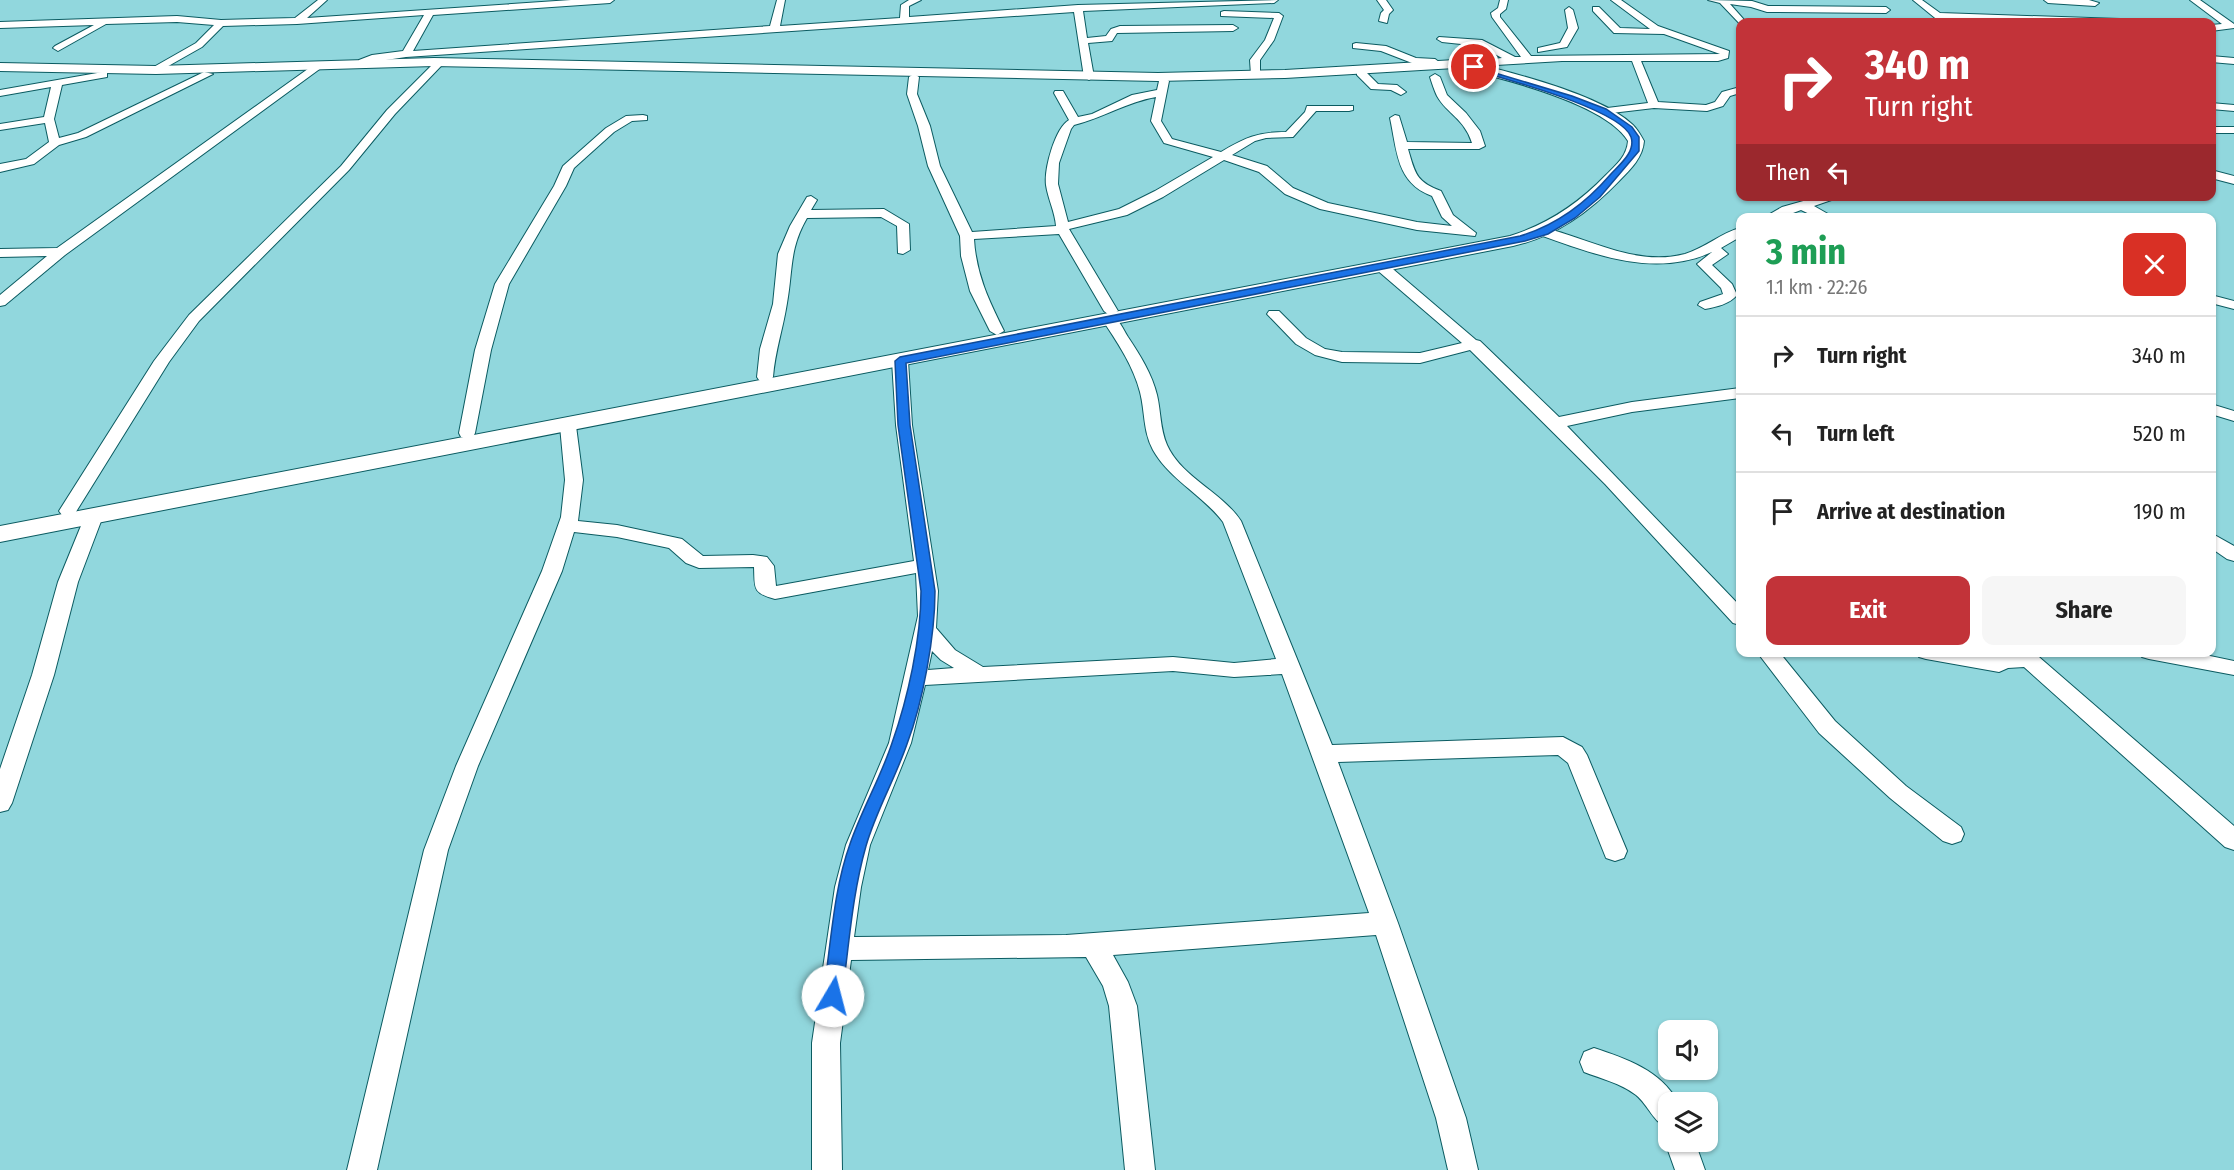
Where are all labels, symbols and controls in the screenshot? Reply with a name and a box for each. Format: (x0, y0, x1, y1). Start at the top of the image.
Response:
text: 340 m (1865, 40, 1970, 90)
pin (1448, 41, 1499, 92)
icon: right (1766, 42, 1844, 120)
icon: arrive (1457, 50, 1490, 83)
text: Turn right (1865, 91, 1973, 123)
icon: left (1822, 156, 1855, 189)
text: Then (1766, 159, 1810, 186)
text: 3 min (1766, 230, 1846, 274)
button: close (2123, 233, 2186, 296)
text: 1.1 km · 22:26 (1766, 275, 1868, 299)
icon: right (1766, 339, 1799, 372)
text: Turn right (1817, 342, 1906, 369)
text: 340 m (2132, 342, 2186, 369)
icon: left (1766, 417, 1799, 450)
text: Turn left (1817, 420, 1895, 447)
text: 520 m (2133, 420, 2186, 447)
icon: arrive (1766, 495, 1799, 528)
text: Arrive at destination (1817, 498, 2005, 525)
text: 190 m (2133, 498, 2186, 525)
button: Exit (1766, 576, 1970, 645)
button: Share (1982, 576, 2186, 645)
position arrow (801, 964, 865, 1028)
map controls (1658, 1020, 1718, 1152)
button: sound (1658, 1020, 1718, 1080)
button: layers (1658, 1092, 1718, 1152)

